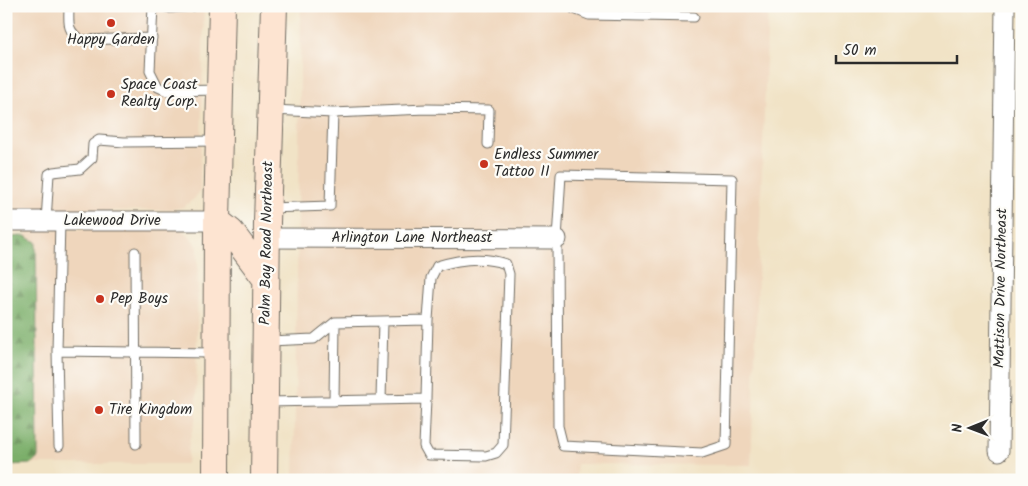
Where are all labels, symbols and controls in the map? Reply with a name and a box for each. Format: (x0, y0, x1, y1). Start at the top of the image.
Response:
marker: Happy Garden (105, 17, 117, 29)
place label: Happy Garden (67, 28, 155, 52)
scale bar (836, 32, 957, 64)
text: 50 m (843, 39, 877, 63)
place label: Space Coast Realty Corp. (121, 73, 198, 114)
marker: Space Coast Realty Corp. (105, 88, 117, 100)
place label: Endless Summer Tattoo II (494, 143, 599, 184)
marker: Endless Summer Tattoo II (478, 158, 490, 170)
street label: Palm Bay Road Northeast (254, 160, 280, 325)
street label: Mattison Drive Northeast (988, 207, 1014, 368)
street label: Lakewood Drive (63, 209, 161, 233)
street label: Arlington Lane Northeast (332, 226, 493, 250)
place label: Pep Boys (110, 287, 168, 311)
marker: Pep Boys (94, 293, 106, 305)
place label: Tire Kingdom (109, 398, 192, 422)
marker: Tire Kingdom (93, 404, 105, 416)
north arrow (946, 404, 996, 454)
text: N (947, 423, 969, 433)

